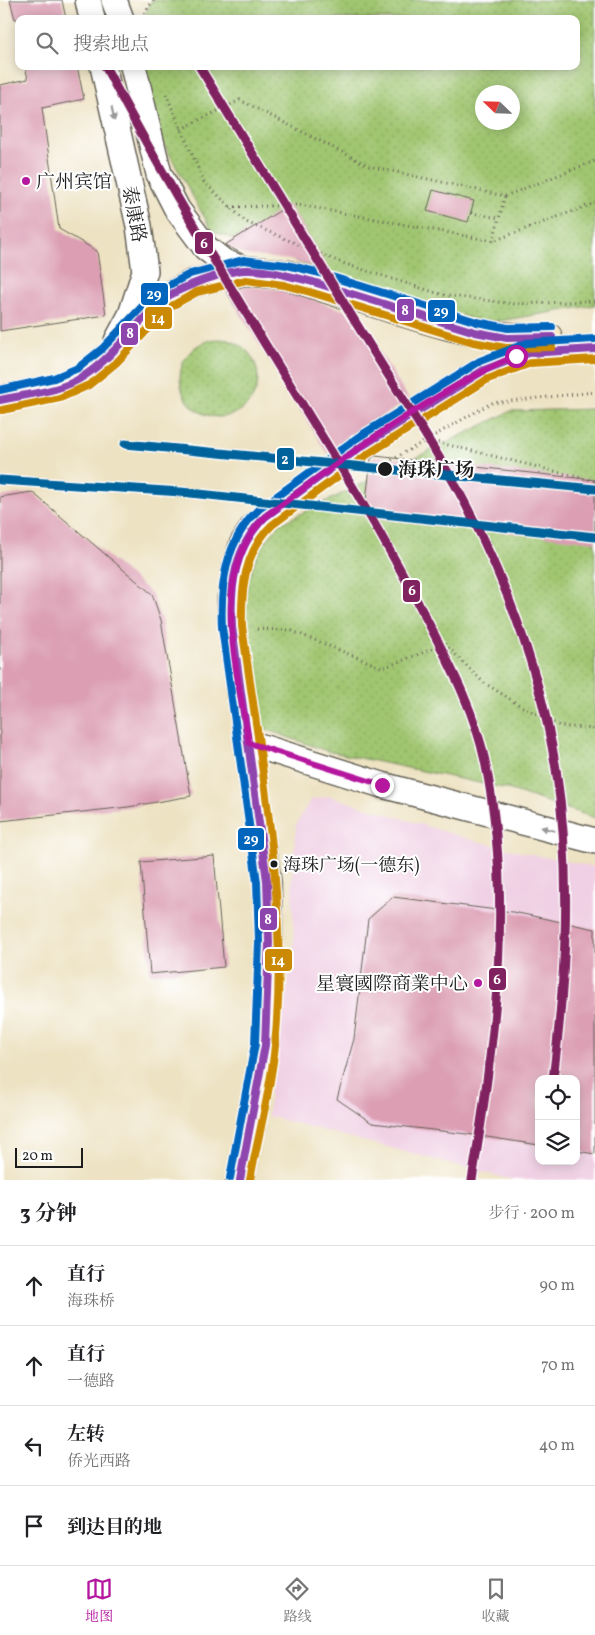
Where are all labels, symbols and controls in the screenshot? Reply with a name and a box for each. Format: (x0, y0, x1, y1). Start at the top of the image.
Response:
search box (15, 15, 580, 70)
icon: search (33, 29, 61, 57)
text: 搜索地点 (73, 32, 149, 58)
north arrow (475, 85, 520, 130)
one-way arrow (109, 106, 117, 121)
place label: 广州宾馆 (36, 170, 112, 196)
marker: 广州宾馆 (20, 175, 32, 187)
street label: 泰康路 (115, 184, 151, 245)
line badge: 6 (194, 231, 214, 255)
text: 6 (200, 235, 208, 254)
line badge: 29 (140, 282, 169, 306)
text: 29 (147, 286, 162, 305)
line badge: 8 (396, 298, 415, 322)
line badge: 29 (427, 299, 456, 323)
text: 8 (401, 302, 409, 321)
text: 29 (434, 303, 449, 322)
line badge: 14 (144, 306, 173, 330)
text: 14 (151, 310, 166, 329)
line badge: 8 (120, 322, 139, 346)
text: 8 (126, 325, 134, 344)
route start (505, 345, 528, 368)
line badge: 2 (276, 447, 295, 471)
text: 2 (281, 451, 289, 470)
place label: 海珠广场 (398, 458, 474, 484)
marker: 海珠广场 (376, 460, 394, 478)
line badge: 6 (402, 579, 421, 603)
text: 6 (408, 582, 416, 601)
route end (371, 774, 394, 797)
one-way arrow (540, 824, 555, 832)
line badge: 29 (237, 827, 265, 851)
text: 29 (244, 831, 259, 850)
place label: 海珠广场(一德东) (283, 854, 419, 879)
marker: 海珠广场(一德东) (269, 859, 279, 869)
line badge: 8 (259, 907, 278, 931)
text: 8 (264, 911, 272, 930)
line badge: 14 (264, 948, 293, 972)
text: 14 (271, 952, 286, 971)
line badge: 6 (488, 967, 507, 991)
text: 6 (493, 971, 501, 990)
place label: 星寰國際商業中心 (316, 972, 468, 998)
marker: 星寰國際商業中心 (472, 977, 484, 989)
map controls (535, 1075, 580, 1165)
button: locate (535, 1075, 580, 1120)
button: layers (535, 1120, 580, 1165)
scale bar (15, 1145, 82, 1168)
text: 20 m (22, 1147, 53, 1166)
text: 3 分钟 (20, 1200, 77, 1229)
text: 步行 · 200 m (488, 1203, 575, 1225)
text: 直行 (67, 1262, 105, 1288)
icon: ahead (20, 1272, 48, 1300)
text: 90 m (539, 1275, 575, 1297)
text: 海珠桥 (67, 1291, 115, 1313)
text: 直行 (67, 1342, 105, 1368)
icon: ahead (20, 1352, 48, 1380)
text: 70 m (541, 1355, 575, 1377)
text: 一德路 (67, 1371, 115, 1393)
text: 左转 (67, 1422, 105, 1448)
icon: left (20, 1432, 48, 1460)
text: 40 m (539, 1435, 575, 1457)
text: 侨光西路 (67, 1451, 131, 1473)
icon: arrive (20, 1512, 48, 1540)
text: 到达目的地 (67, 1515, 162, 1541)
tab: 地图 (85, 1575, 113, 1627)
tab: 路线 (283, 1575, 311, 1627)
tab: 收藏 (482, 1575, 510, 1627)

